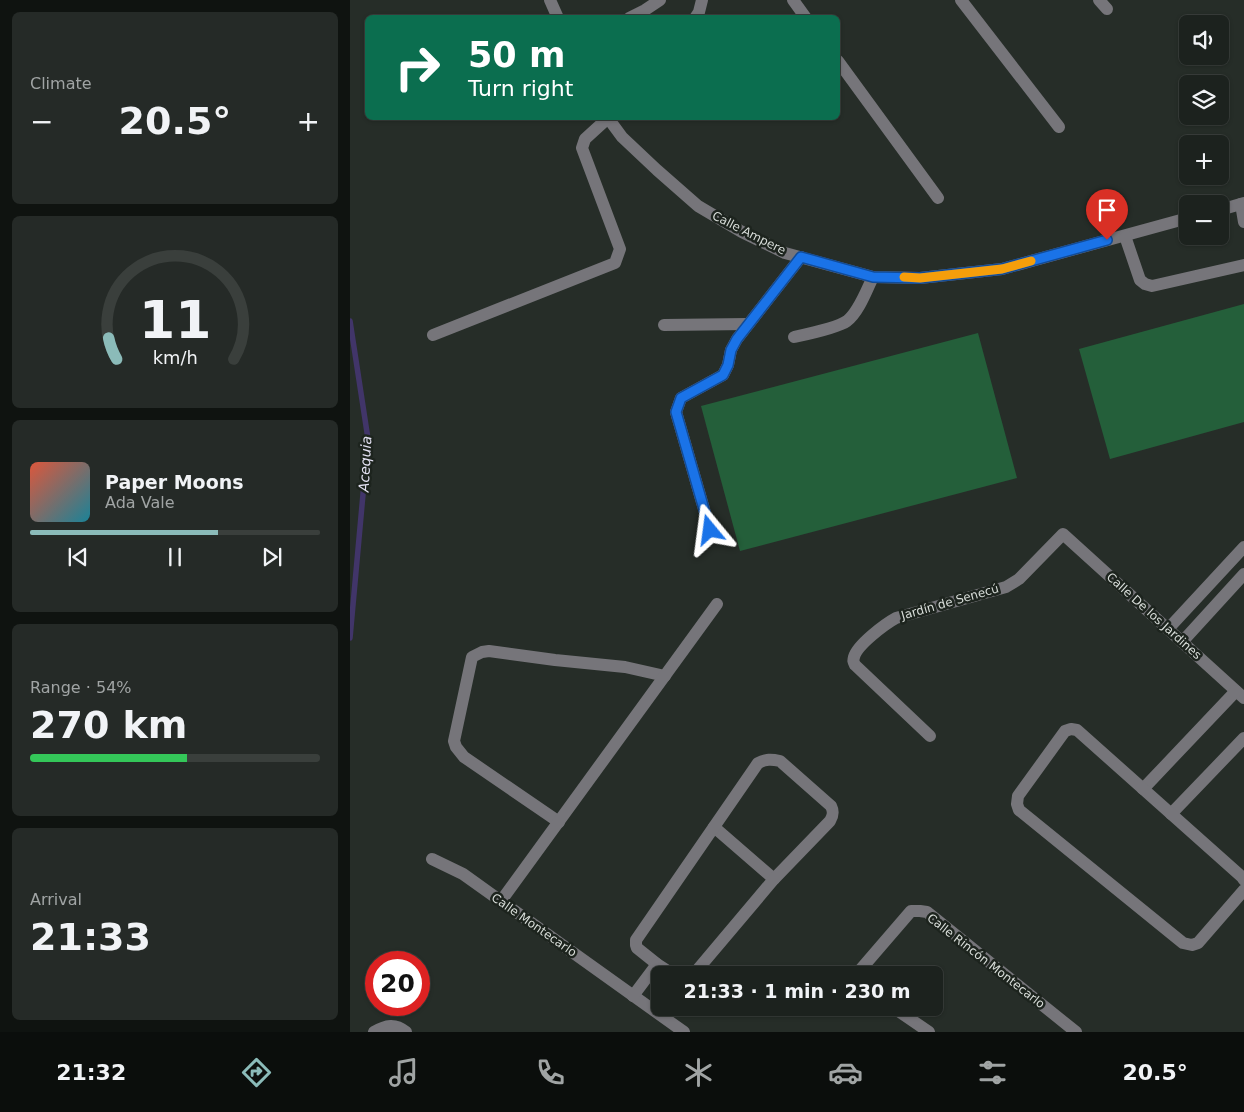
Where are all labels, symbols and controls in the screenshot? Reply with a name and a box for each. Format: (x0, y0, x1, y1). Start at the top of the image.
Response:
map controls (1179, 15, 1229, 245)
button: sound (1179, 15, 1229, 65)
icon: right (385, 35, 450, 100)
text: 50 m (468, 35, 565, 75)
text: Climate (30, 74, 92, 93)
button: layers (1179, 75, 1229, 125)
text: Turn right (468, 76, 573, 101)
text: 20.5° (119, 99, 231, 143)
text: − (30, 105, 53, 138)
text: + (297, 105, 320, 138)
button: + (1179, 135, 1229, 185)
pin (1086, 189, 1128, 240)
button: − (1179, 195, 1229, 245)
icon: arrive (1093, 196, 1121, 224)
street label: Calle Ampere (710, 208, 788, 258)
text: 11 (139, 290, 211, 350)
text: km/h (152, 347, 198, 368)
water label: Acequia (355, 436, 374, 493)
text: Paper Moons (105, 471, 244, 493)
text: Ada Vale (105, 493, 175, 512)
position arrow (683, 503, 735, 555)
icon: previous (64, 543, 92, 571)
icon: pause (161, 543, 189, 571)
icon: next (258, 543, 286, 571)
street label: Calle De los Jardines (1104, 570, 1204, 662)
street label: Jardín de Senecú (899, 581, 1000, 623)
text: Range · 54% (30, 678, 132, 697)
text: 270 km (30, 703, 187, 747)
text: Arrival (30, 890, 82, 909)
street label: Calle Montecarlo (489, 890, 579, 960)
street label: Calle Rincón Montecarlo (924, 911, 1048, 1011)
text: 21:33 (30, 915, 151, 959)
speed limit sign: 20 (365, 951, 430, 1016)
text: 21:33 · 1 min · 230 m (683, 980, 911, 1002)
icon: directions (239, 1055, 274, 1090)
icon: music (386, 1055, 421, 1090)
icon: phone (533, 1055, 568, 1090)
icon: climate (681, 1055, 716, 1090)
icon: car (828, 1055, 863, 1090)
icon: filters (975, 1055, 1010, 1090)
text: 21:32 (56, 1060, 126, 1085)
text: 20.5° (1122, 1060, 1188, 1085)

